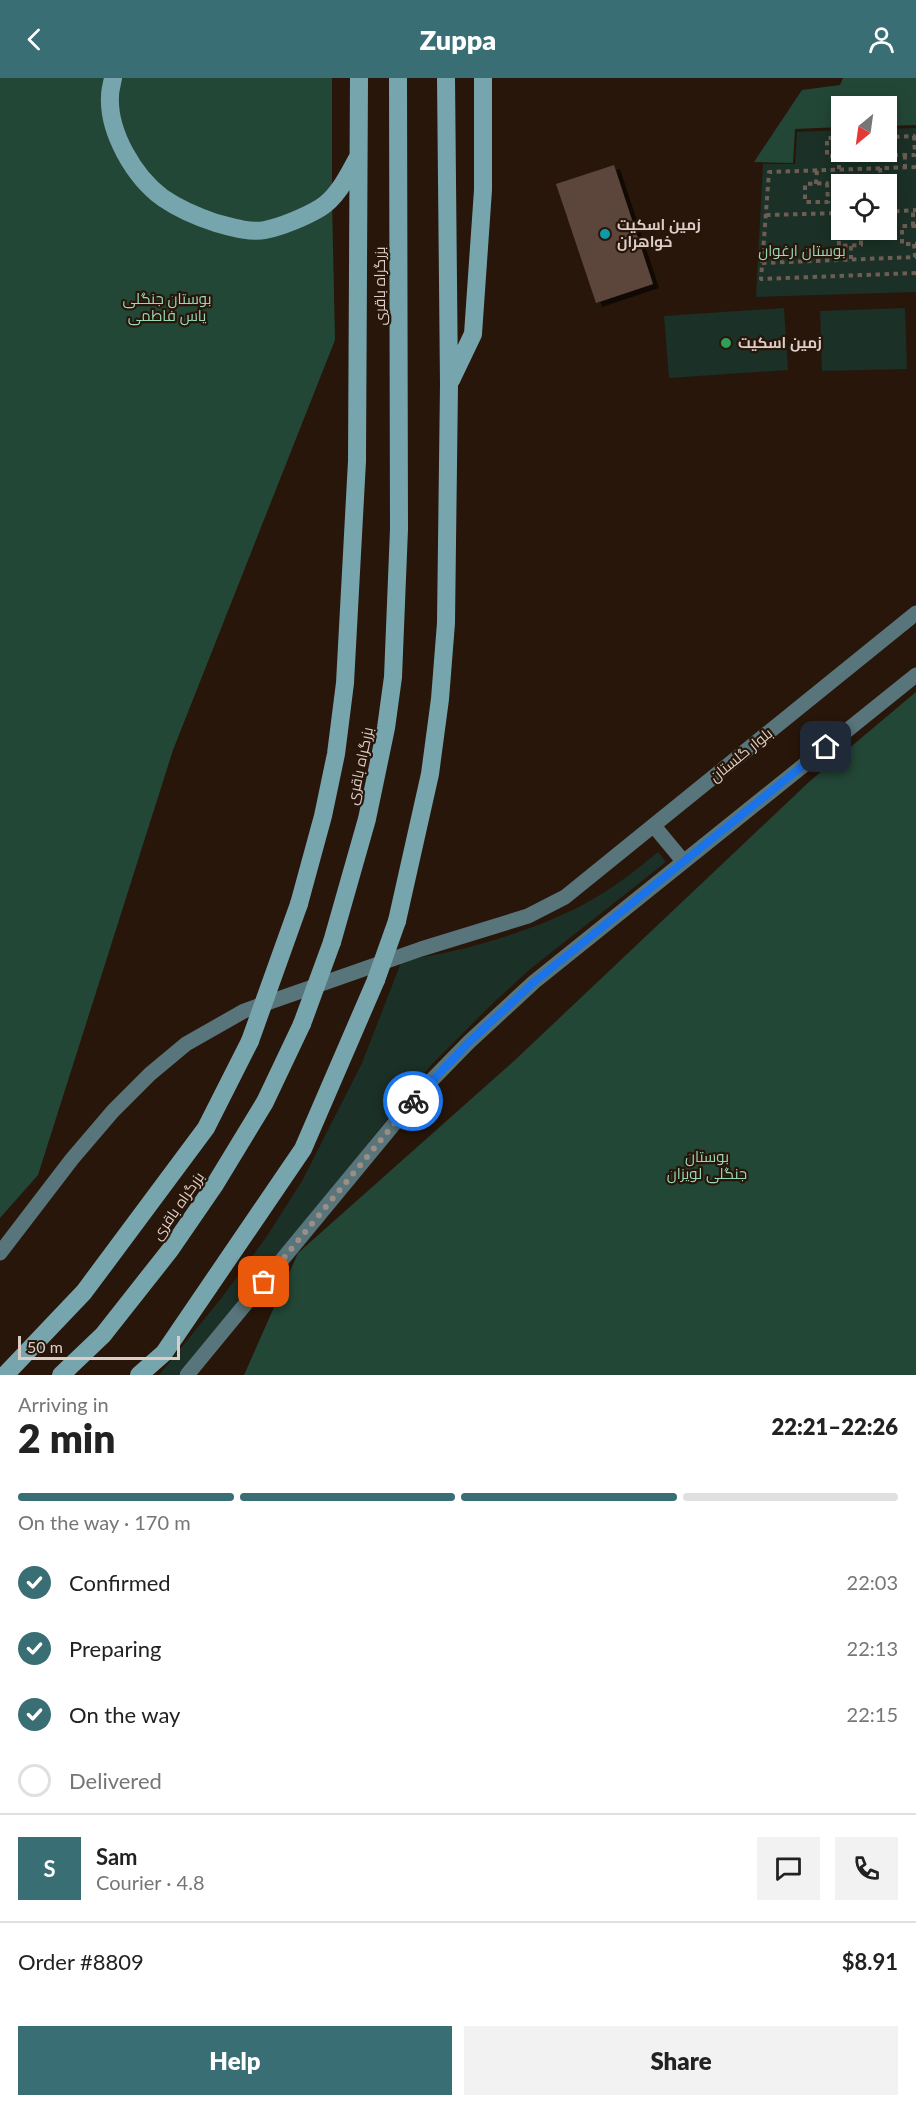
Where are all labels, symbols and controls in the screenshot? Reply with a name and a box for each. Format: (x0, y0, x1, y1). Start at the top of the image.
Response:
icon: back (18, 23, 51, 56)
text: Zuppa (420, 23, 496, 56)
icon: person (865, 23, 898, 56)
north arrow (831, 96, 897, 162)
map controls (831, 96, 897, 240)
button: locate (831, 174, 897, 240)
place label: زمین اسکیت خواهران (617, 215, 701, 251)
marker: زمین اسکیت خواهران (598, 227, 612, 241)
park label: بوستان ارغوان (758, 241, 846, 261)
street label: بزرگراه باقری (370, 246, 390, 326)
park label: بوستان جنگلی یاس فاطمی (123, 289, 211, 326)
place label: زمین اسکیت (738, 333, 822, 352)
marker: زمین اسکیت (719, 336, 733, 350)
pin (800, 721, 851, 772)
street label: بلوار گلستان (705, 723, 777, 787)
street label: بزرگراه باقری (342, 725, 378, 807)
icon: home (809, 730, 842, 763)
courier (383, 1071, 443, 1131)
icon: bike (397, 1085, 430, 1118)
park label: بوستان جنگلی لویزان (667, 1147, 747, 1184)
street label: بزرگراه باقری (147, 1168, 209, 1244)
pin (238, 1256, 289, 1307)
icon: bag (247, 1265, 280, 1298)
scale bar (18, 1333, 180, 1360)
text: 50 m (27, 1337, 63, 1356)
text: Arriving in (18, 1392, 109, 1416)
text: 22:21–22:26 (772, 1413, 898, 1440)
text: 2 min (18, 1415, 115, 1461)
text: On the way · 170 m (18, 1510, 191, 1534)
icon: check (18, 1566, 51, 1599)
text: Confirmed (69, 1569, 171, 1596)
text: 22:03 (847, 1570, 898, 1594)
icon: check (18, 1632, 51, 1665)
text: Preparing (69, 1635, 161, 1662)
text: 22:13 (847, 1636, 898, 1660)
icon: check (18, 1698, 51, 1731)
text: On the way (69, 1701, 180, 1728)
text: 22:15 (847, 1702, 898, 1726)
text: Delivered (69, 1767, 162, 1794)
button: chat (757, 1837, 820, 1900)
button: phone (835, 1837, 898, 1900)
text: Sam (96, 1843, 138, 1870)
text: S (43, 1855, 56, 1882)
text: Courier · 4.8 (96, 1870, 205, 1894)
text: Order #8809 (18, 1948, 144, 1975)
text: $8.91 (842, 1948, 898, 1975)
button: Help (18, 2026, 452, 2095)
button: Share (464, 2026, 898, 2095)

